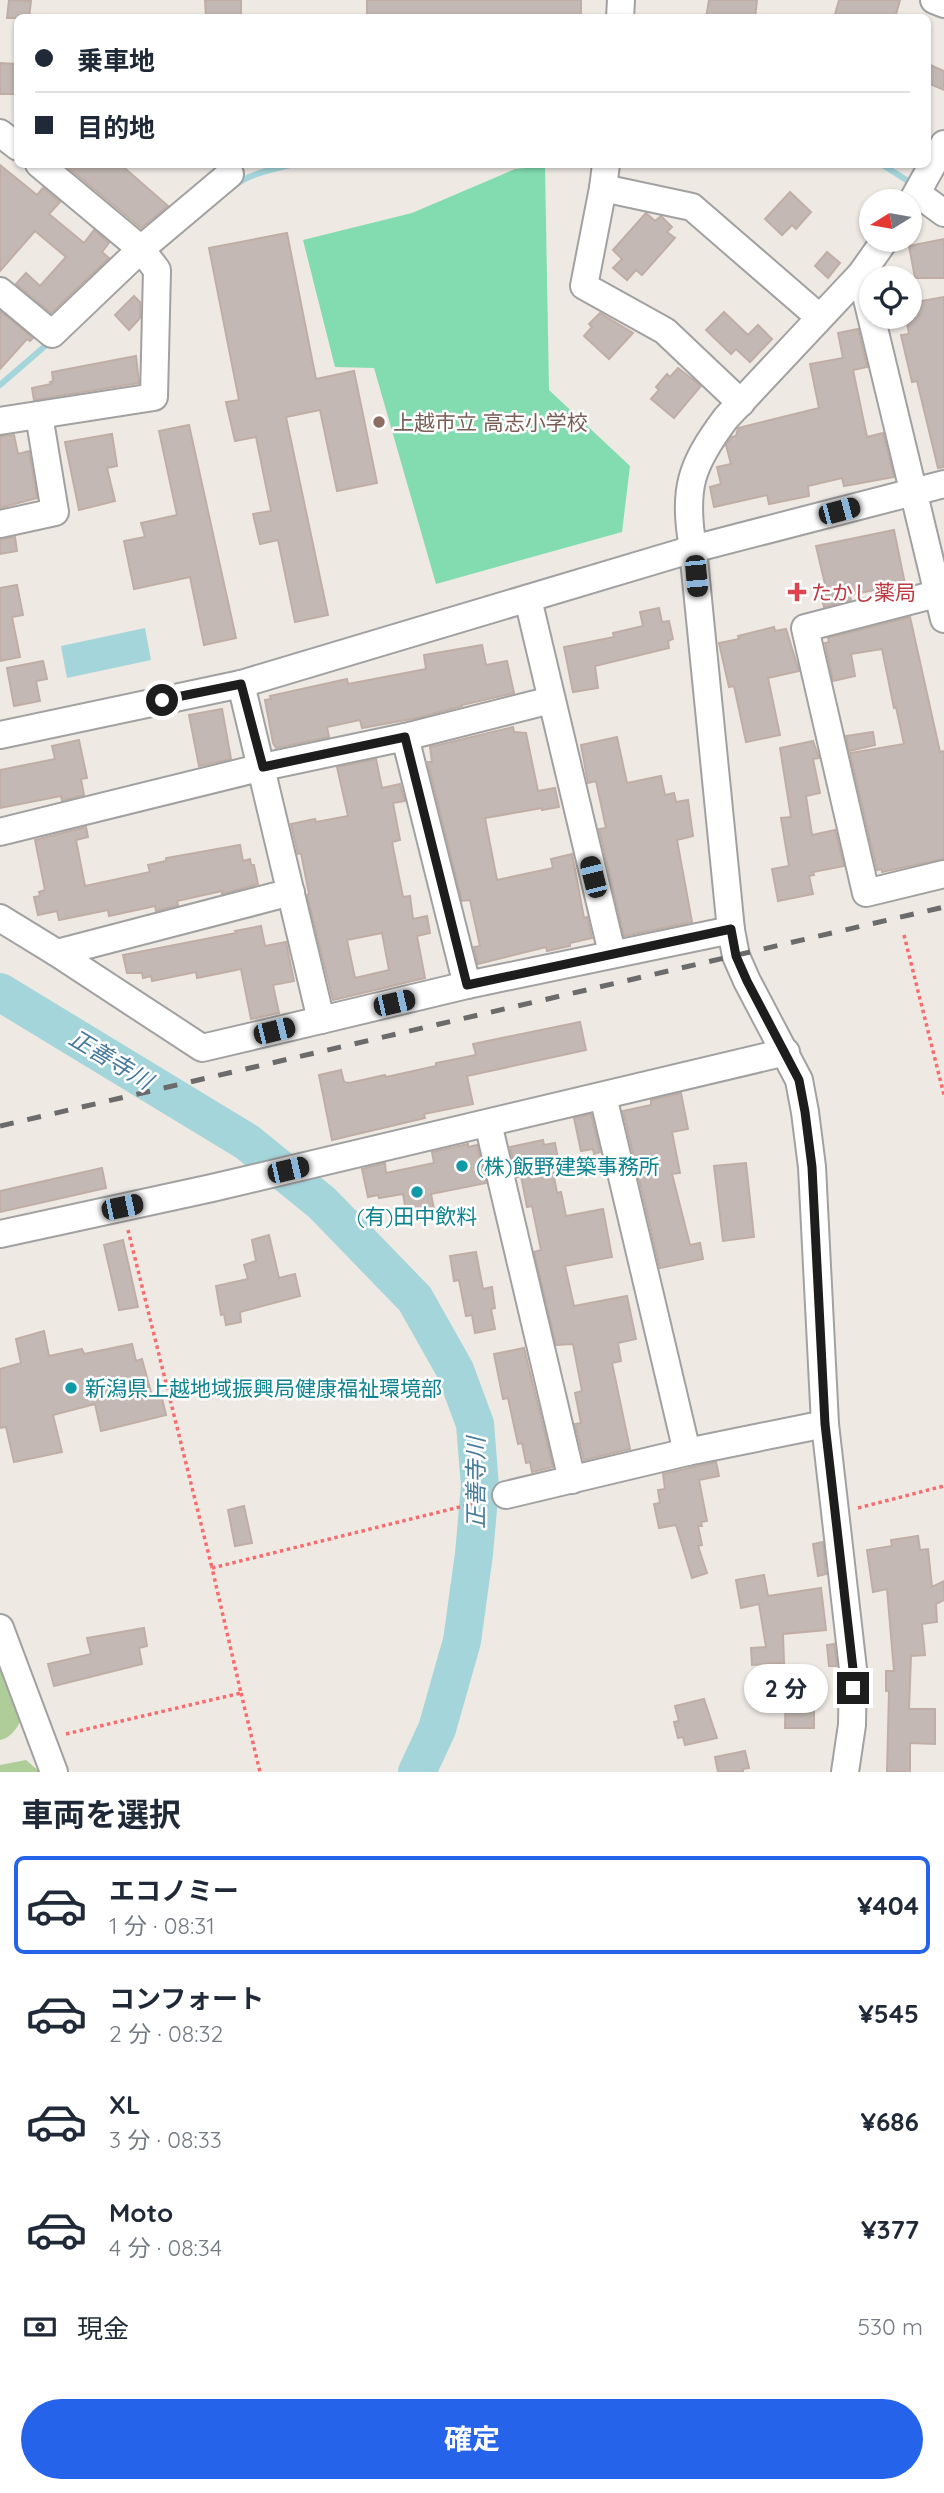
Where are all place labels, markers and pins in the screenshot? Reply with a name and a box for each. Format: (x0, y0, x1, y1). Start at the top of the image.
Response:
place label: 上越市立 高志小学校 (393, 409, 588, 435)
marker: 上越市立 高志小学校 (371, 414, 387, 430)
place label: たかし薬局 (811, 579, 916, 605)
marker: たかし薬局 (789, 584, 805, 600)
place label: (株)飯野建築事務所 (476, 1153, 660, 1179)
marker: (株)飯野建築事務所 (454, 1158, 470, 1174)
marker: (有)田中飲料 (409, 1184, 425, 1200)
place label: (有)田中飲料 (357, 1203, 477, 1229)
place label: 新潟県上越地域振興局健康福祉環境部 (85, 1375, 442, 1401)
marker: 新潟県上越地域振興局健康福祉環境部 (63, 1380, 79, 1396)

